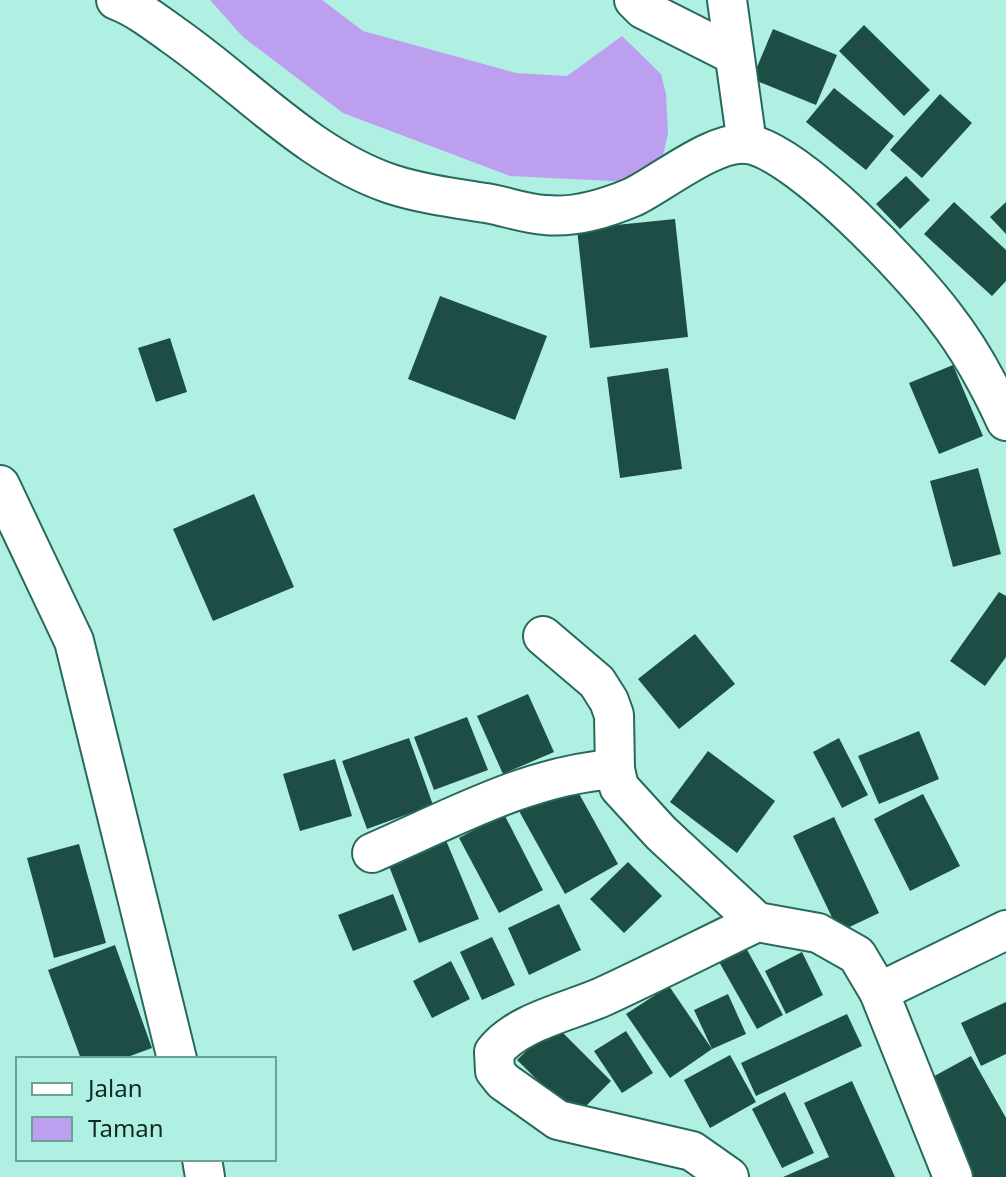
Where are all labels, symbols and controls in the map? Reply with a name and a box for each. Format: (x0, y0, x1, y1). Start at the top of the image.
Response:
legend (16, 1057, 276, 1161)
text: Jalan (86, 1071, 143, 1104)
text: Taman (88, 1111, 164, 1144)

